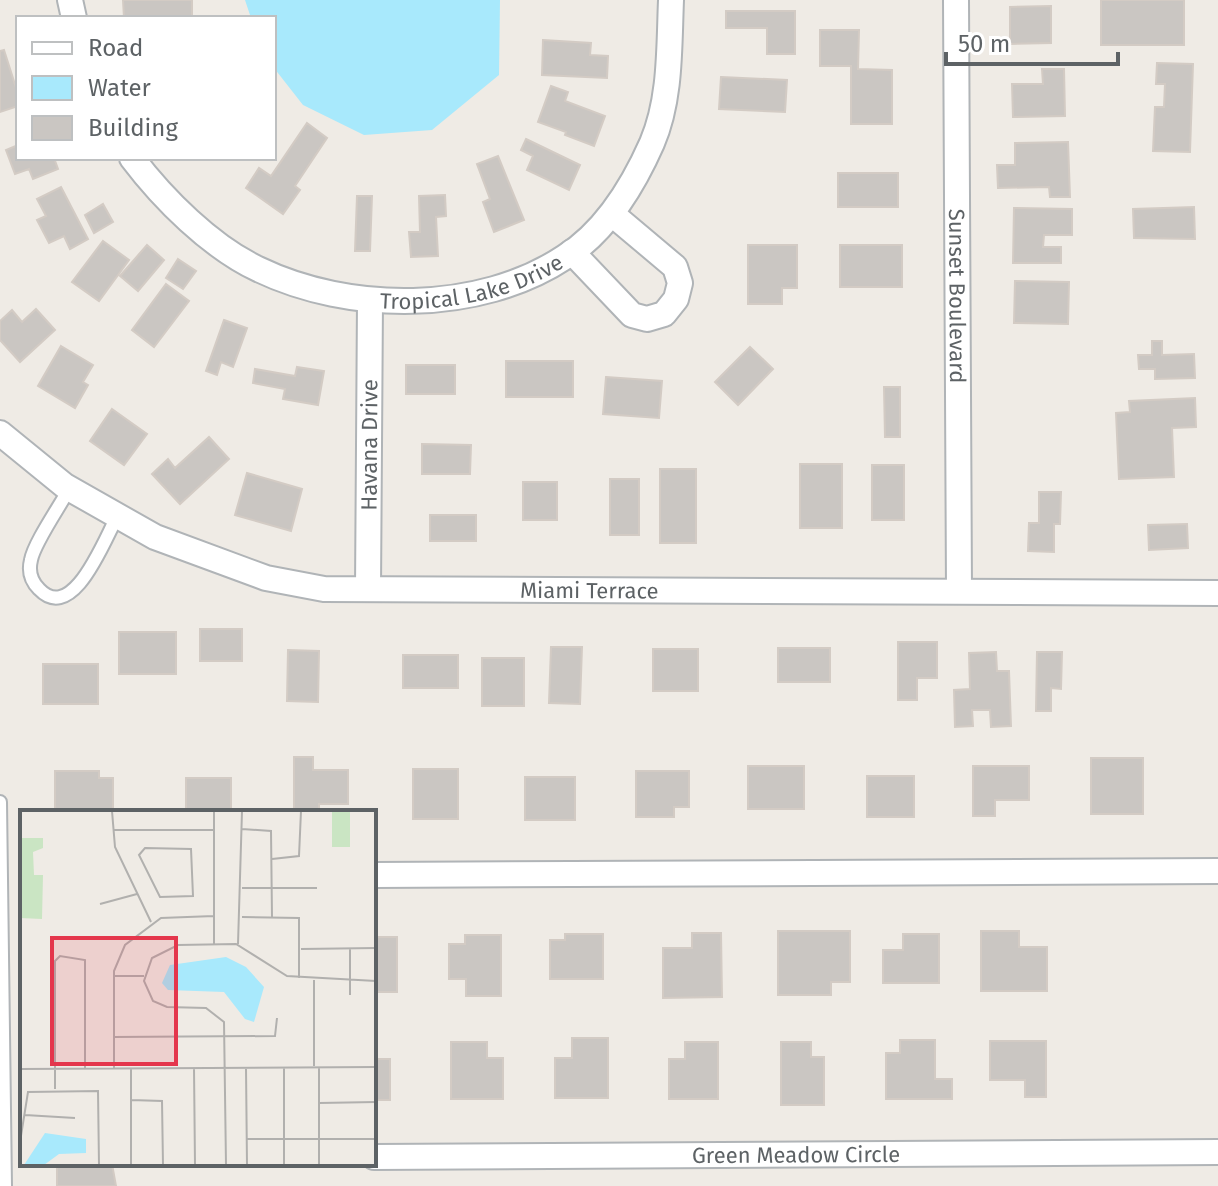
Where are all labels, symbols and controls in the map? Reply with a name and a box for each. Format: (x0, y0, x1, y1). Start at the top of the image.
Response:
legend (16, 16, 276, 160)
scale bar (946, 16, 1118, 66)
text: 50 m (958, 30, 1010, 58)
text: Road (88, 34, 143, 62)
text: Water (88, 74, 152, 102)
text: Building (88, 114, 178, 142)
street label: Sunset Boulevard (944, 209, 971, 383)
street label: Tropical Lake Drive (379, 248, 568, 314)
street label: Havana Drive (355, 379, 383, 511)
street label: Miami Terrace (520, 576, 659, 604)
inset map (20, 810, 376, 1166)
street label: Green Meadow Circle (692, 1140, 900, 1169)

